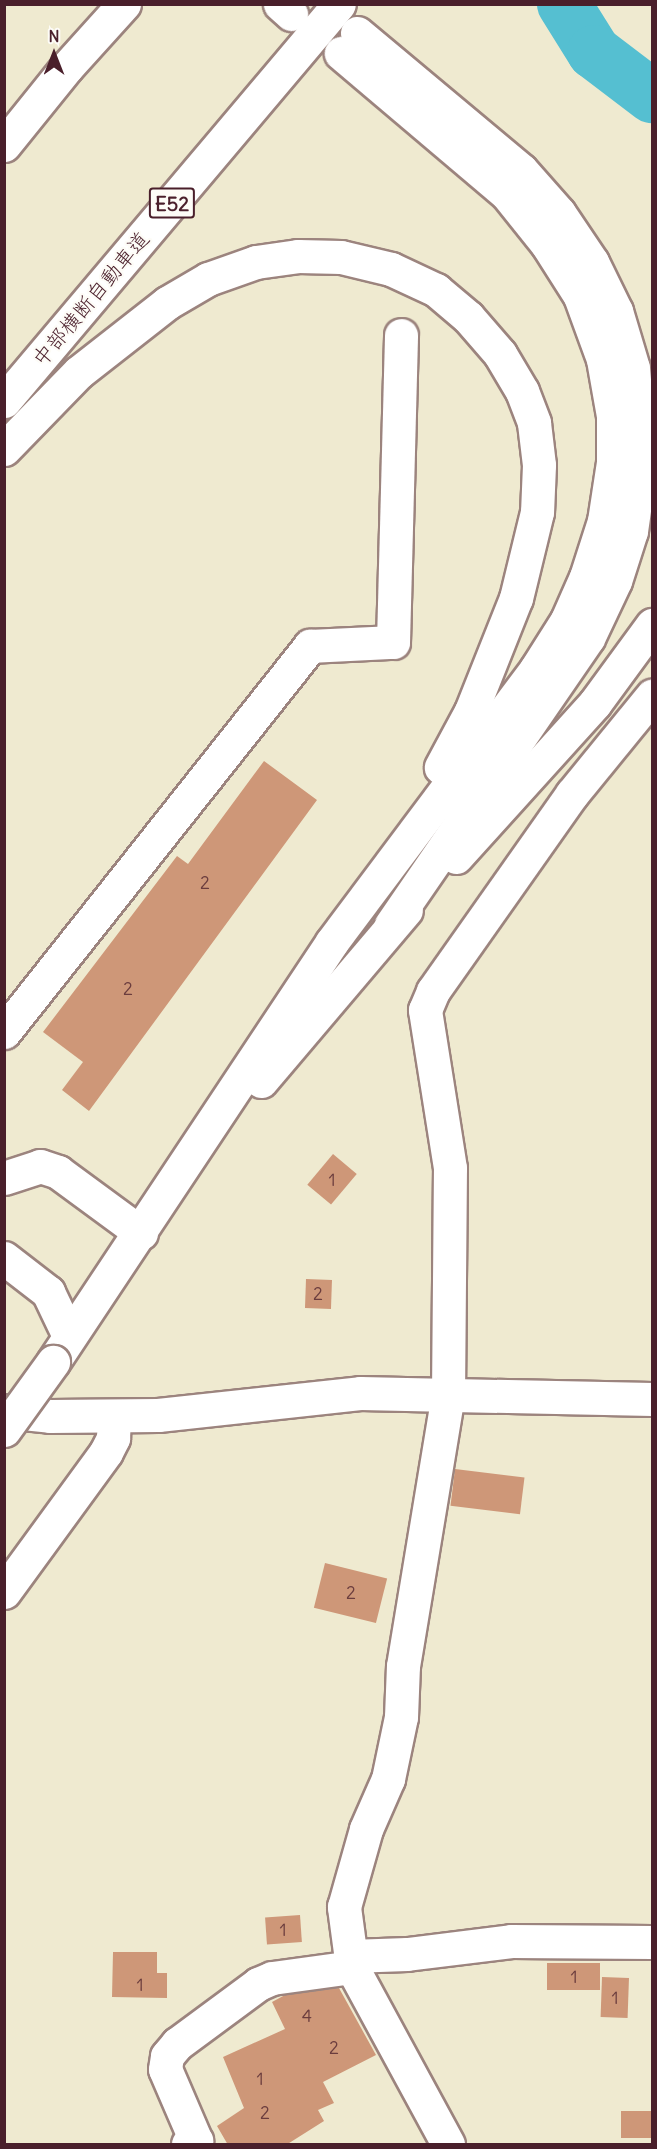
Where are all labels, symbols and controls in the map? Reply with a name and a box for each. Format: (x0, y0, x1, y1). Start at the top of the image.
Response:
north arrow (24, 24, 84, 84)
text: N (48, 26, 60, 46)
road number: E52 (148, 186, 196, 220)
street label: 中部横断自動車道 (27, 227, 155, 371)
house number: 2 (200, 872, 210, 894)
house number: 2 (123, 978, 133, 1000)
house number: 1 (328, 1169, 336, 1191)
house number: 2 (313, 1283, 323, 1305)
house number: 2 (346, 1582, 356, 1604)
house number: 1 (279, 1919, 287, 1941)
house number: 1 (570, 1966, 578, 1988)
house number: 1 (136, 1974, 144, 1996)
house number: 1 (611, 1987, 619, 2009)
house number: 4 (302, 2005, 312, 2027)
house number: 2 (329, 2037, 339, 2059)
house number: 1 (256, 2068, 264, 2090)
house number: 2 (260, 2102, 270, 2124)

